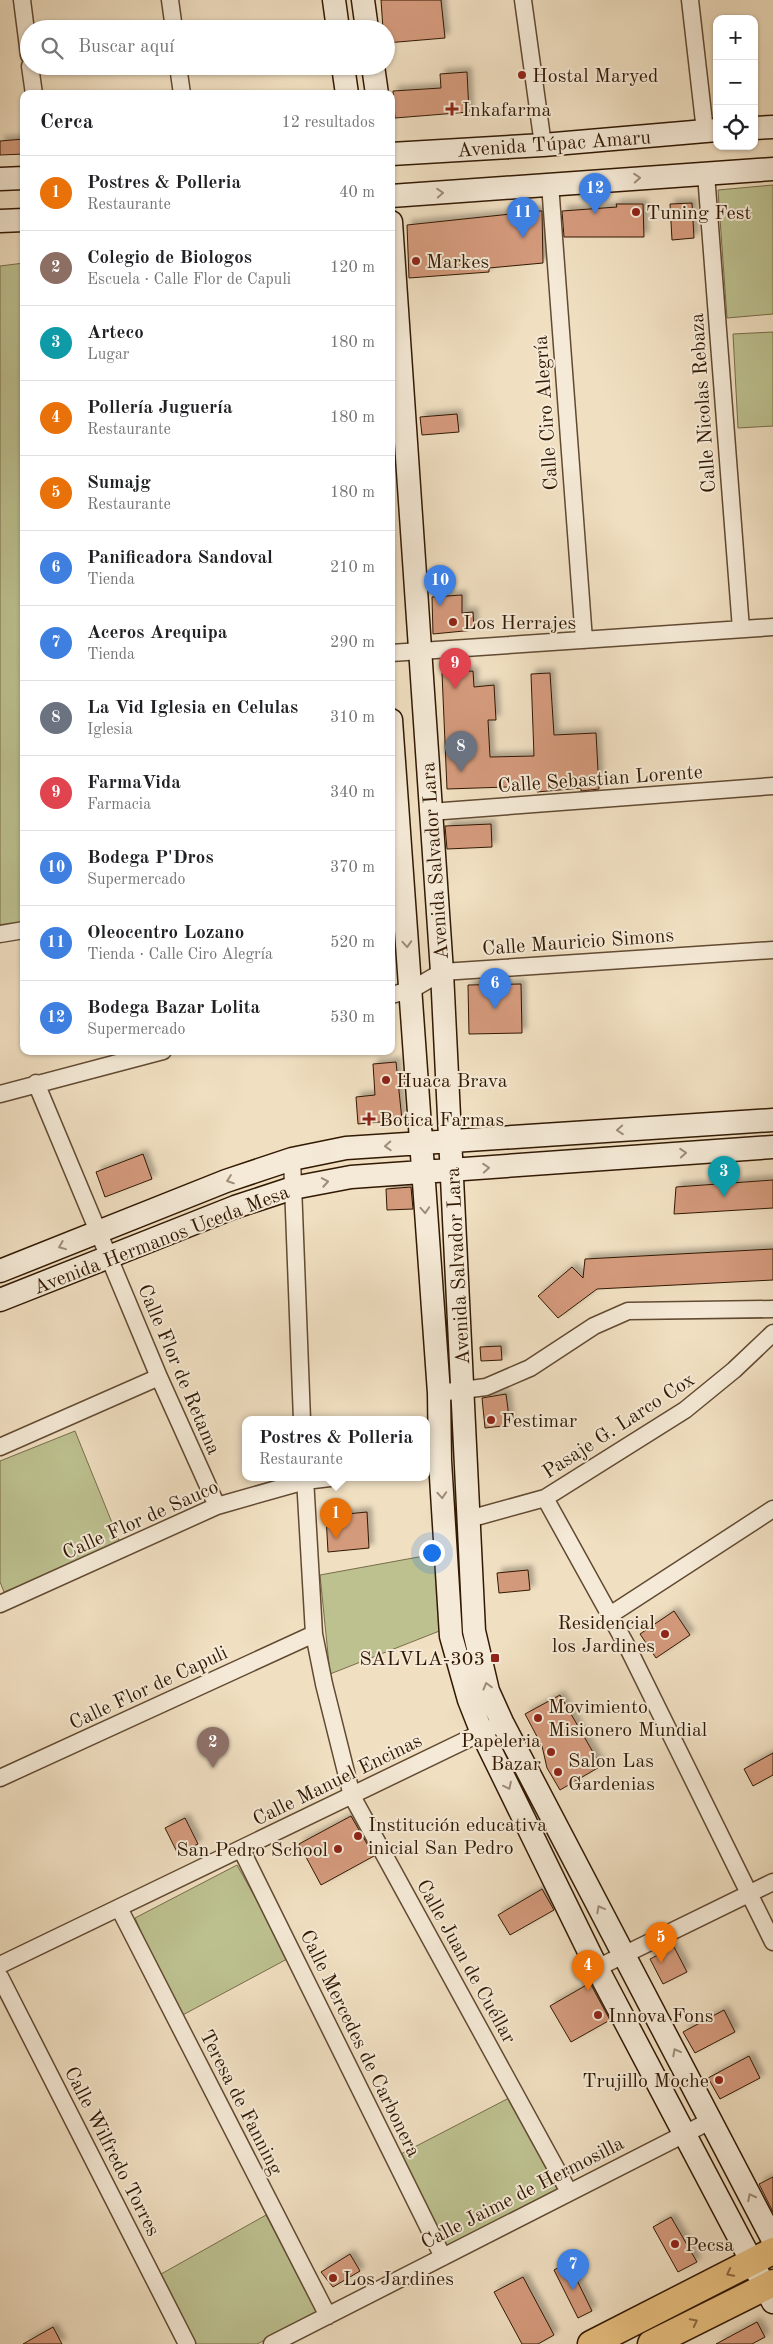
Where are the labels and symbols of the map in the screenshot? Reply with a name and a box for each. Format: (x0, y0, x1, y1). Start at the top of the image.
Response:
place label: Hostal Maryed (532, 67, 658, 87)
marker: Hostal Maryed (516, 69, 528, 81)
place label: Inkafarma (462, 101, 552, 121)
marker: Inkafarma (446, 103, 458, 115)
street label: Avenida Túpac Amaru (456, 128, 652, 162)
pin: 12 (579, 173, 611, 214)
one-way arrow (633, 173, 641, 184)
one-way arrow (436, 187, 444, 198)
pin: 11 (507, 197, 539, 238)
place label: Tuning Fest (646, 204, 751, 224)
marker: Tuning Fest (630, 206, 642, 218)
place label: Markes (426, 253, 489, 273)
marker: Markes (410, 255, 422, 267)
street label: Calle Nicolas Rebaza (688, 312, 720, 493)
street label: Calle Ciro Alegría (532, 334, 562, 491)
pin: 10 (424, 565, 456, 606)
place label: Los Herrajes (463, 614, 576, 634)
marker: Los Herrajes (447, 616, 459, 628)
pin: 9 (439, 648, 471, 689)
pin: 8 (445, 731, 477, 772)
street label: Avenida Salvador Lara (419, 761, 453, 960)
street label: Calle Sebastian Lorente (497, 763, 703, 797)
street label: Calle Mauricio Simons (481, 926, 675, 960)
one-way arrow (402, 940, 413, 948)
pin: 6 (479, 968, 511, 1009)
place label: Huaca Brava (396, 1072, 508, 1092)
marker: Huaca Brava (380, 1074, 392, 1086)
place label: Botica Farmas (379, 1111, 504, 1131)
marker: Botica Farmas (363, 1113, 375, 1125)
one-way arrow (615, 1124, 623, 1135)
one-way arrow (383, 1140, 391, 1151)
one-way arrow (680, 1148, 688, 1159)
pin: 3 (708, 1156, 740, 1197)
one-way arrow (483, 1162, 491, 1173)
street label: Avenida Salvador Lara (444, 1166, 474, 1365)
one-way arrow (226, 1174, 234, 1184)
one-way arrow (320, 1178, 329, 1188)
street label: Avenida Hermanos Uceda Mesa (31, 1183, 292, 1299)
one-way arrow (419, 1207, 430, 1215)
one-way arrow (58, 1240, 67, 1250)
street label: Calle Flor de Retama (133, 1282, 223, 1458)
street label: Pasaje G. Larco Cox (539, 1370, 699, 1483)
place label: Festimar (501, 1412, 577, 1432)
marker: Festimar (485, 1414, 497, 1426)
street label: Calle Flor de Sauco (60, 1477, 222, 1564)
one-way arrow (437, 1491, 448, 1499)
pin: 1 (320, 1498, 352, 1539)
your location (419, 1540, 445, 1566)
place label: Residencial los Jardines (552, 1614, 655, 1657)
marker: Residencial los Jardines (659, 1628, 671, 1640)
street label: Calle Flor de Capuli (67, 1643, 231, 1734)
place label: SALVLA-303 (359, 1650, 485, 1670)
marker: SALVLA-303 (489, 1652, 501, 1664)
one-way arrow (483, 1682, 493, 1691)
place label: Movimiento Misionero Mundial (548, 1698, 707, 1741)
marker: Movimiento Misionero Mundial (532, 1712, 544, 1724)
pin: 2 (197, 1727, 229, 1768)
street label: Calle Manuel Encinas (250, 1731, 426, 1830)
place label: Papeleria Bazar (461, 1732, 541, 1775)
marker: Papeleria Bazar (545, 1746, 557, 1758)
place label: Salon Las Gardenias (568, 1752, 655, 1795)
marker: Salon Las Gardenias (552, 1766, 564, 1778)
one-way arrow (502, 1781, 512, 1790)
place label: Institución educativa inicial San Pedro (368, 1816, 547, 1859)
marker: Institución educativa inicial San Pedro (352, 1830, 364, 1842)
place label: San Pedro School (176, 1841, 328, 1861)
marker: San Pedro School (332, 1843, 344, 1855)
street label: Calle Juan de Cuéllar (412, 1877, 519, 2047)
one-way arrow (597, 1905, 607, 1914)
pin: 5 (645, 1922, 677, 1963)
street label: Calle Mercedes de Carbonera (295, 1927, 423, 2161)
pin: 4 (572, 1950, 604, 1991)
place label: Innova Fons (608, 2007, 713, 2027)
marker: Innova Fons (592, 2009, 604, 2021)
street label: Teresa de Fanning (195, 2027, 285, 2179)
one-way arrow (672, 2049, 682, 2058)
street label: Calle Wilfredo Torres (60, 2064, 163, 2240)
place label: Trujillo Moche (582, 2072, 709, 2092)
marker: Trujillo Moche (713, 2074, 725, 2086)
street label: Calle Jaime de Hermosilla (418, 2134, 628, 2254)
one-way arrow (747, 2193, 757, 2202)
place label: Pecsa (685, 2236, 734, 2256)
marker: Pecsa (669, 2238, 681, 2250)
pin: 7 (557, 2249, 589, 2290)
one-way arrow (726, 2267, 735, 2277)
place label: Los Jardines (343, 2270, 454, 2290)
marker: Los Jardines (327, 2272, 339, 2284)
one-way arrow (689, 2318, 698, 2328)

